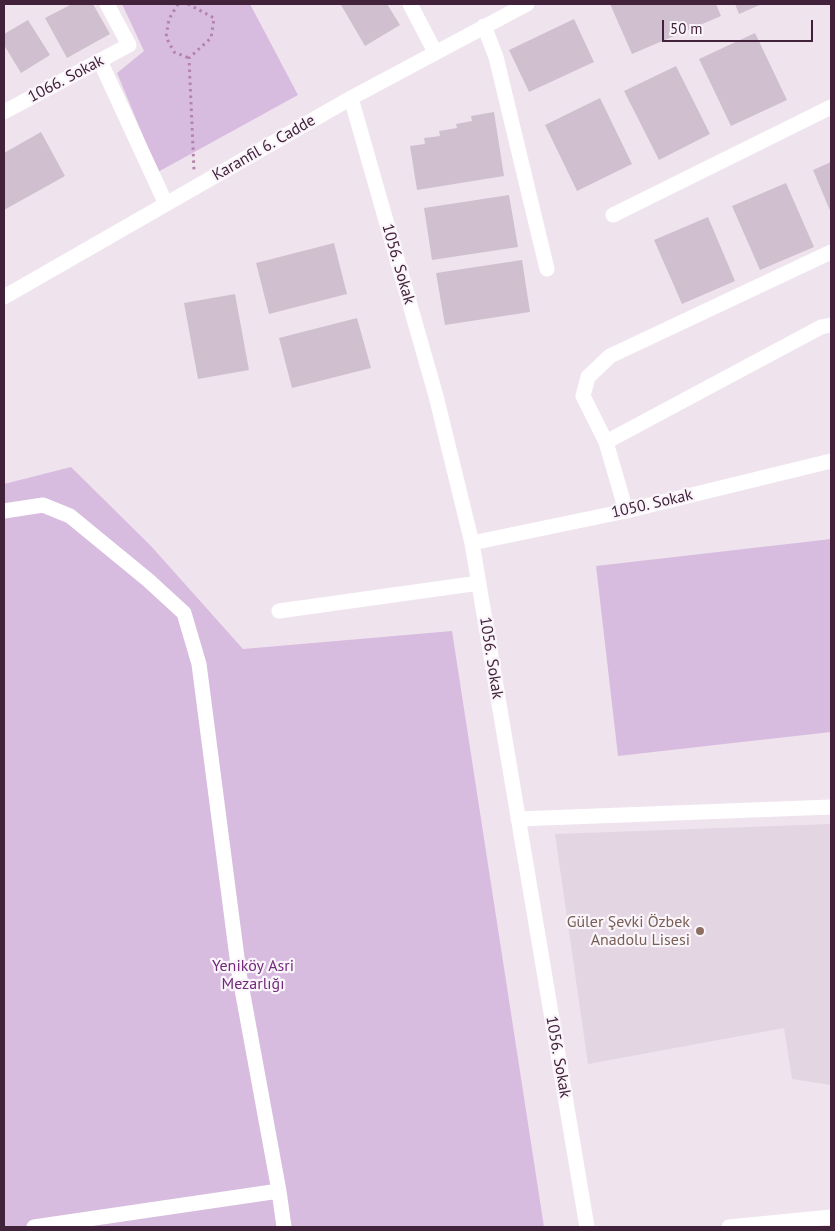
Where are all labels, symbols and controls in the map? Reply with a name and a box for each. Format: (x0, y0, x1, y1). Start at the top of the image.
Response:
scale bar (665, 10, 816, 42)
text: 50 m (670, 19, 703, 38)
street label: 1066. Sokak (25, 51, 107, 107)
street label: Karanfil 6. Cadde (209, 111, 319, 185)
street label: 1056. Sokak (377, 222, 419, 306)
street label: 1050. Sokak (609, 485, 695, 523)
street label: 1056. Sokak (475, 616, 507, 700)
place label: Güler Şevki Özbek Anadolu Lisesi (567, 912, 690, 950)
marker: Güler Şevki Özbek Anadolu Lisesi (694, 925, 706, 937)
park label: Yeniköy Asri Mezarlığı (212, 956, 294, 994)
street label: 1056. Sokak (541, 1015, 575, 1099)

